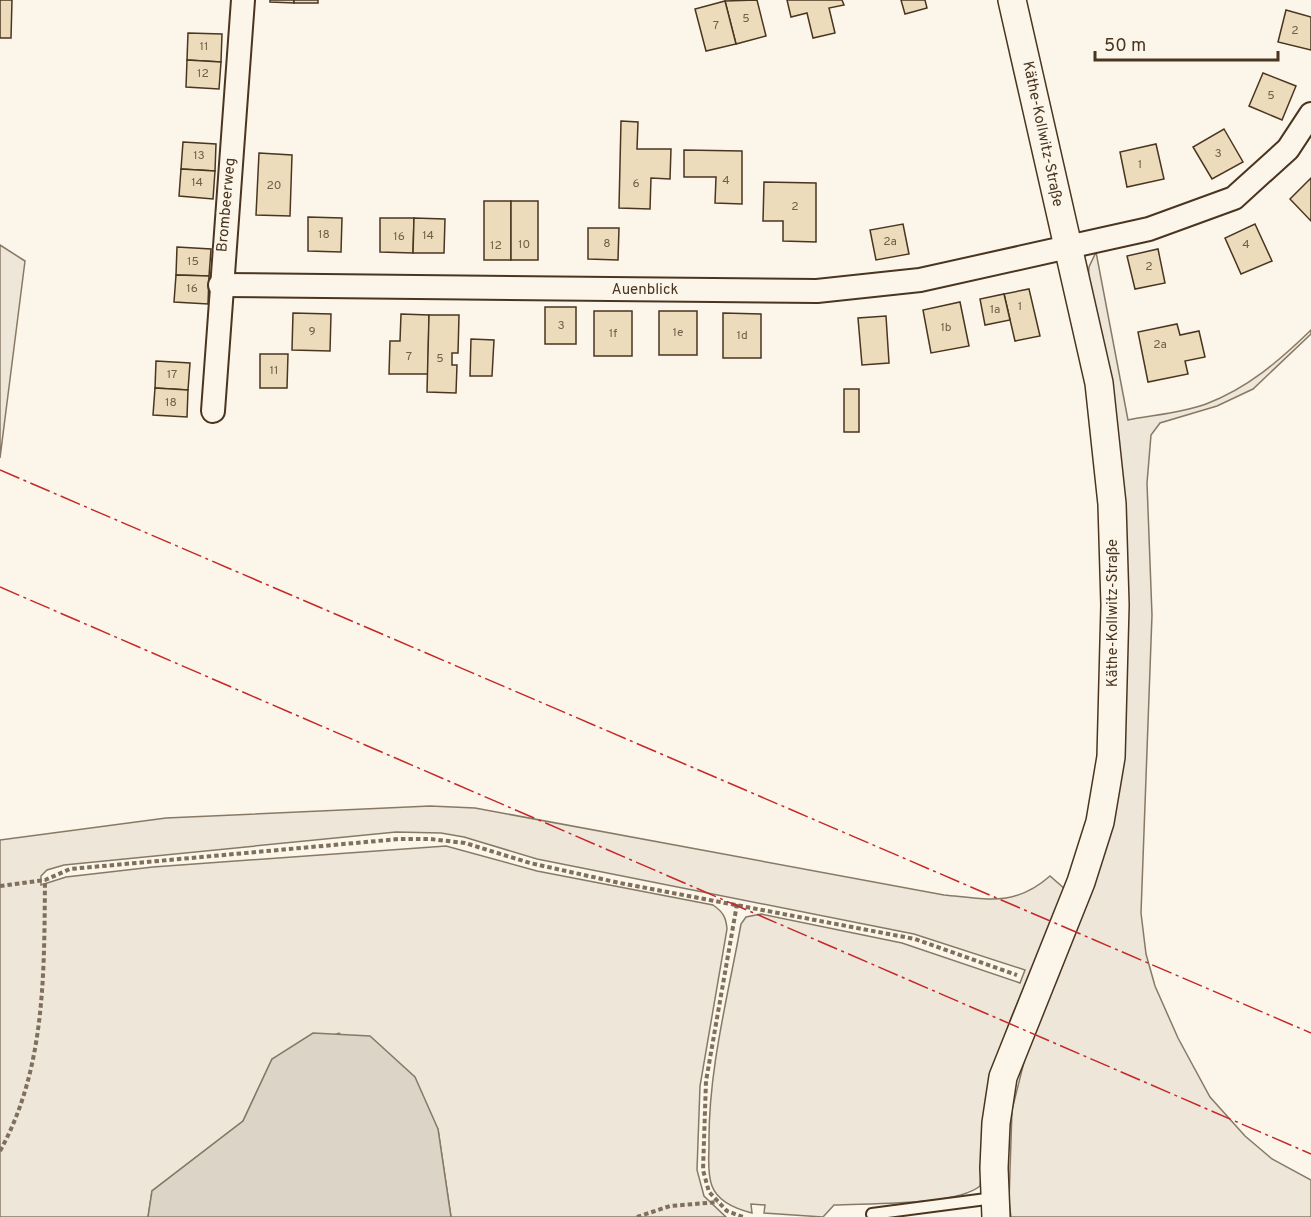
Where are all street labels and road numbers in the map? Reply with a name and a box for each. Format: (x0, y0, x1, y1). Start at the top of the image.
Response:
street label: Käthe-Kollwitz-Straße (1017, 59, 1067, 209)
street label: Brombeerweg (213, 157, 241, 253)
street label: Auenblick (612, 281, 678, 300)
street label: Käthe-Kollwitz-Straße (1104, 539, 1123, 687)

